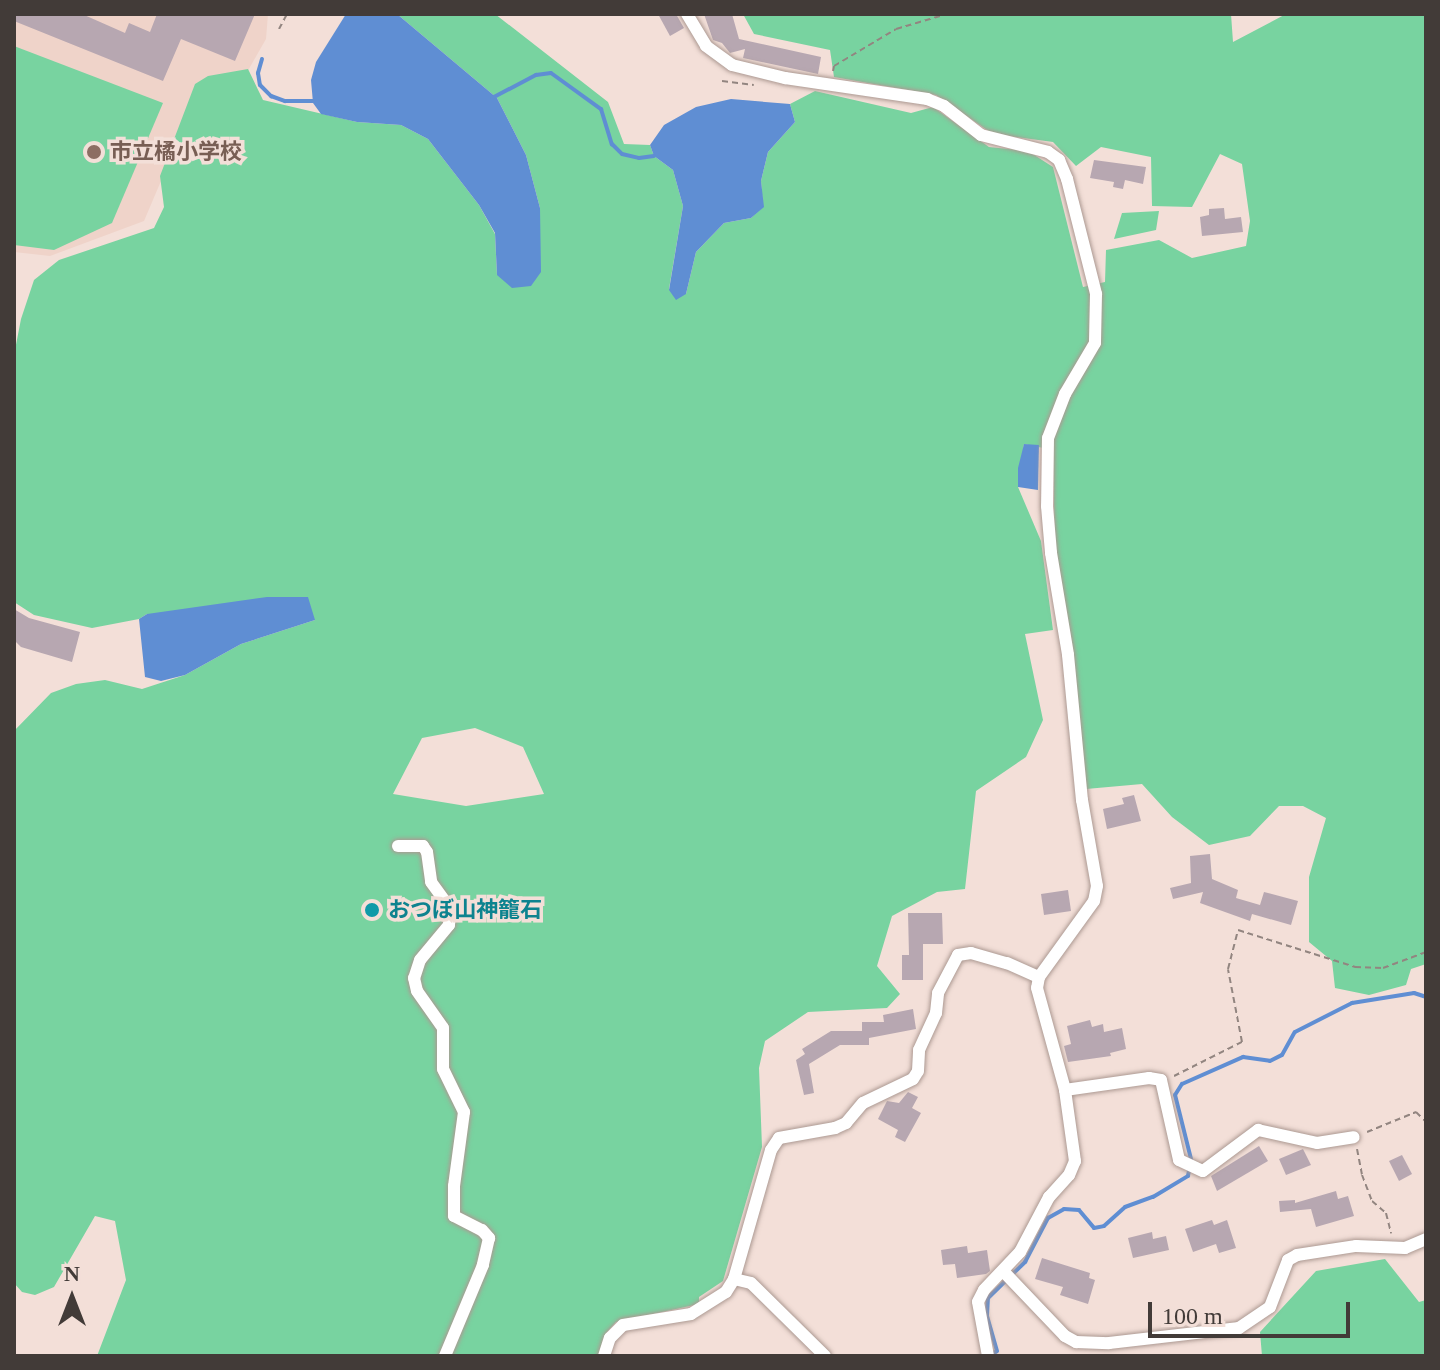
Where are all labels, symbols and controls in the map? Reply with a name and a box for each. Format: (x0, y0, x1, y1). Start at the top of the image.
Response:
place label: 市立橘小学校 (110, 139, 242, 165)
marker: 市立橘小学校 (85, 143, 103, 161)
place label: おつぼ山神籠石 (388, 897, 542, 923)
marker: おつぼ山神籠石 (363, 901, 381, 919)
north arrow (32, 1258, 112, 1338)
text: N (64, 1261, 80, 1286)
scale bar (1152, 1286, 1354, 1336)
text: 100 m (1162, 1303, 1223, 1329)

